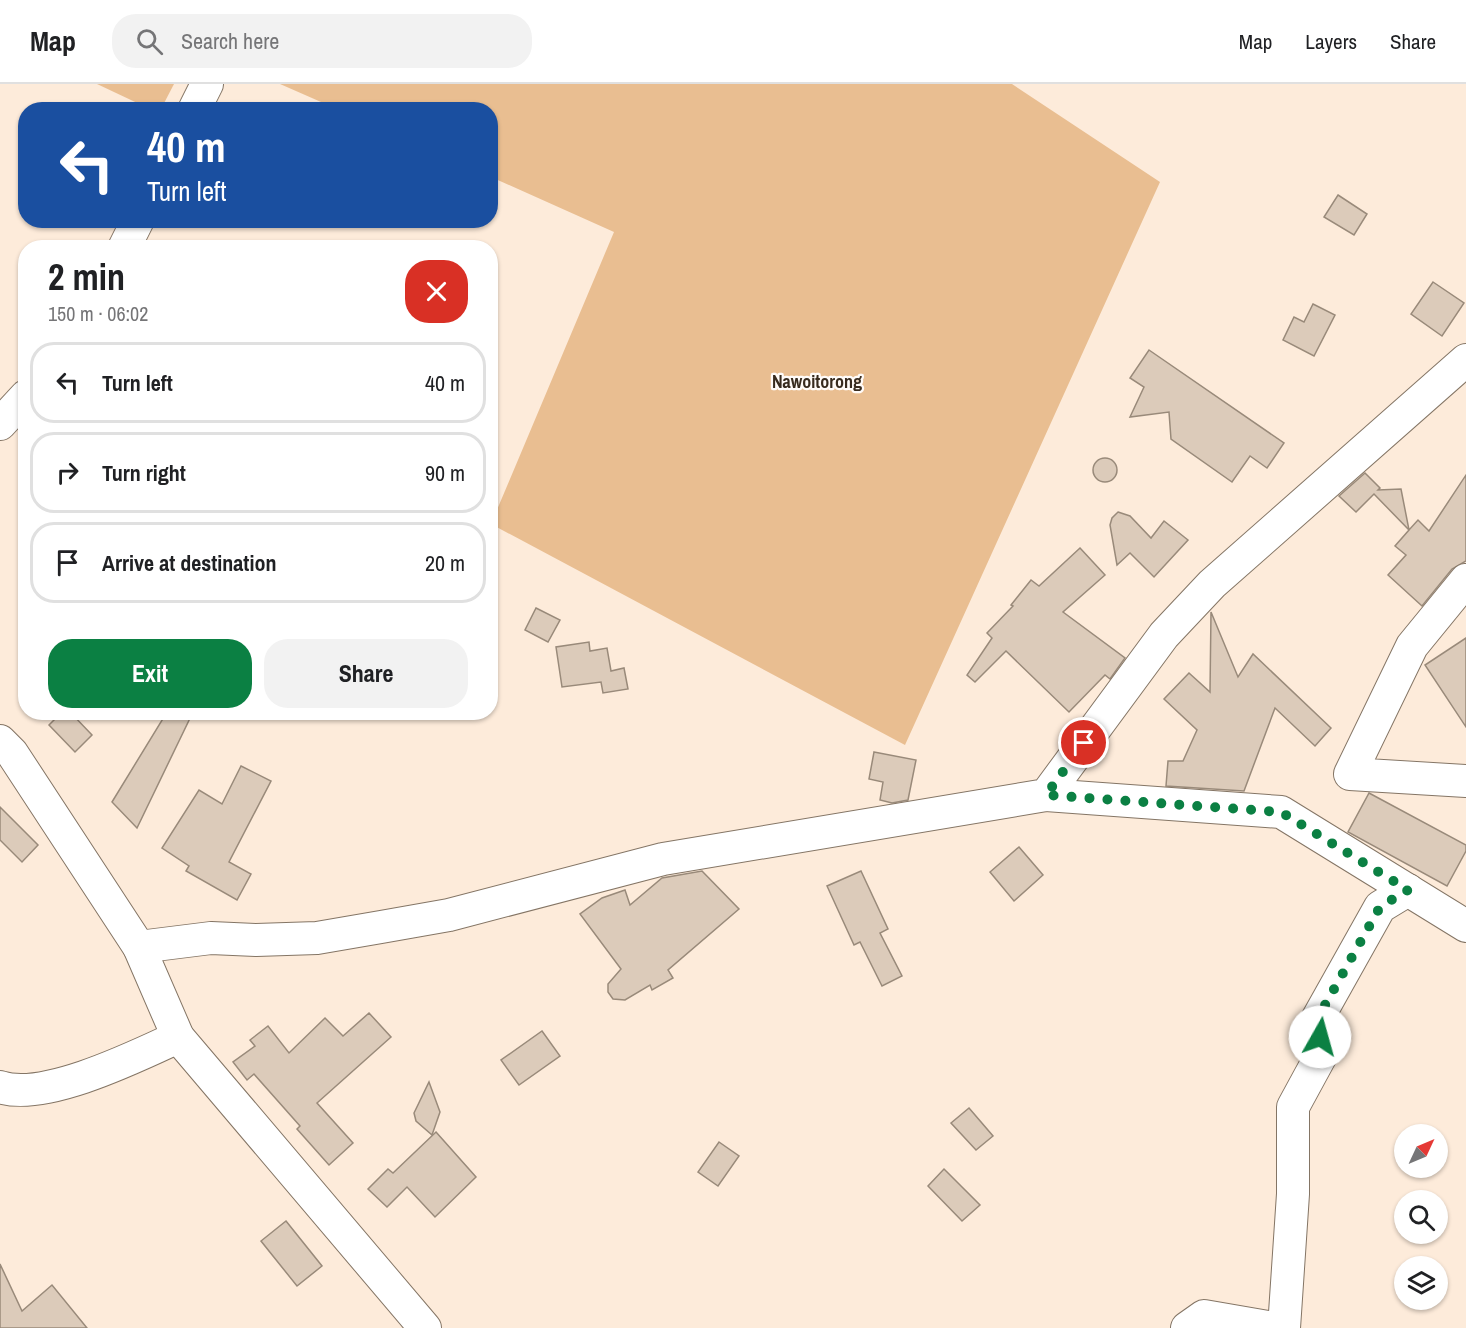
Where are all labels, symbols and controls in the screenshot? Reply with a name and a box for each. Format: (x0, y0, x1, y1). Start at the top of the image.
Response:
search box (112, 14, 532, 68)
text: Map (30, 22, 76, 60)
icon: search (133, 25, 166, 58)
text: Search here (181, 26, 279, 56)
text: Map (1239, 27, 1272, 56)
text: Layers (1305, 27, 1357, 56)
text: Share (1390, 27, 1436, 56)
text: 40 m (147, 119, 226, 175)
icon: left (48, 126, 126, 204)
text: Turn left (147, 173, 226, 209)
text: 2 min (48, 253, 125, 301)
button: close (405, 260, 468, 323)
text: 150 m · 06:02 (48, 300, 148, 327)
icon: left (51, 366, 84, 399)
text: Turn left (102, 368, 173, 398)
text: 40 m (425, 368, 465, 398)
district label: Nawoitorong (772, 369, 862, 394)
icon: right (51, 456, 84, 489)
text: Turn right (102, 458, 186, 488)
text: 90 m (425, 458, 465, 488)
icon: arrive (51, 546, 84, 579)
text: Arrive at destination (102, 548, 276, 578)
text: 20 m (425, 548, 465, 578)
button: Exit (48, 639, 252, 708)
button: Share (264, 639, 468, 708)
pin (1058, 717, 1109, 768)
icon: arrive (1067, 726, 1100, 759)
position arrow (1288, 1005, 1352, 1069)
north arrow (1394, 1124, 1448, 1178)
map controls (1394, 1124, 1448, 1310)
button: search (1394, 1190, 1448, 1244)
button: layers (1394, 1256, 1448, 1310)

